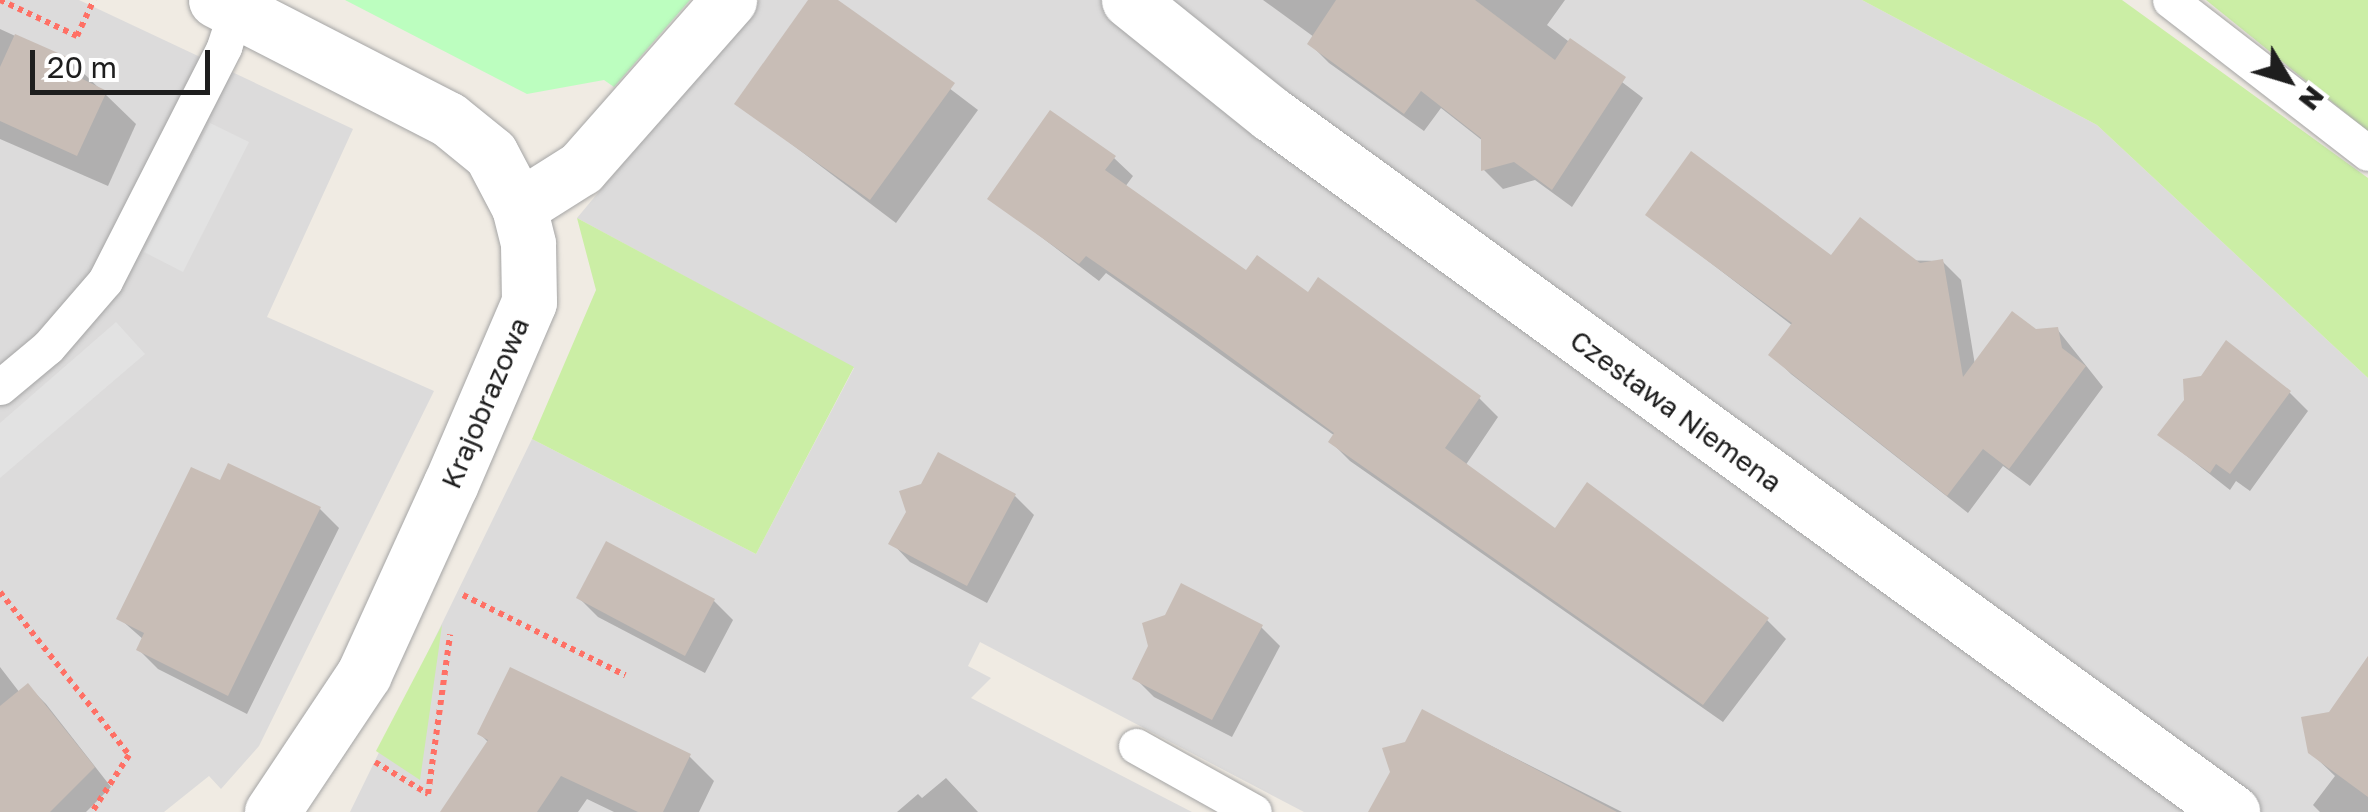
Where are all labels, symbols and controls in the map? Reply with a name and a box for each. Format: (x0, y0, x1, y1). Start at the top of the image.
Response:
scale bar (35, 30, 215, 92)
north arrow (2238, 30, 2338, 130)
text: 20 m (47, 49, 117, 85)
text: N (2292, 80, 2332, 117)
street label: Krajobrazowa (434, 312, 536, 494)
street label: Czesława Niemena (1564, 323, 1788, 499)

